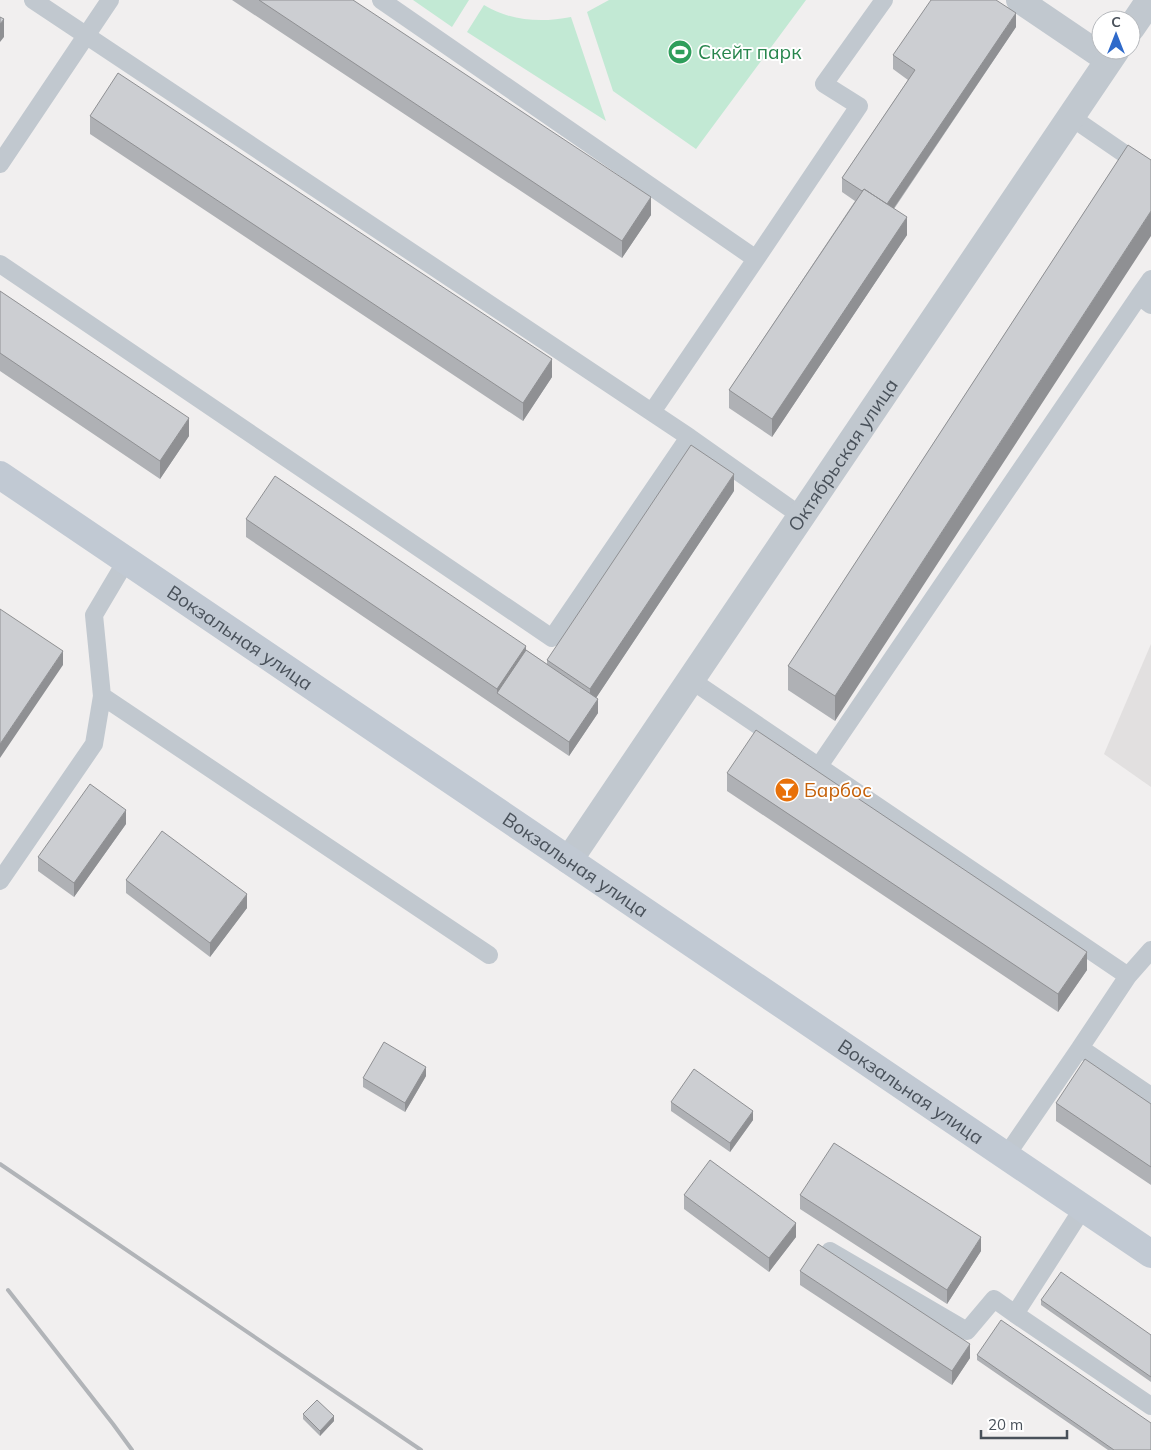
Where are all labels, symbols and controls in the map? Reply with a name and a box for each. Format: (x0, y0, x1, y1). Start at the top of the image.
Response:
north arrow (1091, 10, 1141, 60)
text: С (1111, 13, 1121, 31)
sports icon: Скейт парк (667, 39, 693, 65)
place label: Скейт парк (698, 40, 802, 64)
street label: Октябрьская улица (783, 374, 903, 536)
street label: Вокзальная улица (163, 580, 318, 695)
bar icon: Барбос (774, 777, 800, 803)
place label: Барбос (804, 778, 872, 802)
street label: Вокзальная улица (498, 807, 653, 922)
street label: Вокзальная улица (834, 1034, 988, 1149)
scale bar (981, 1408, 1067, 1440)
text: 20 m (988, 1415, 1023, 1434)

